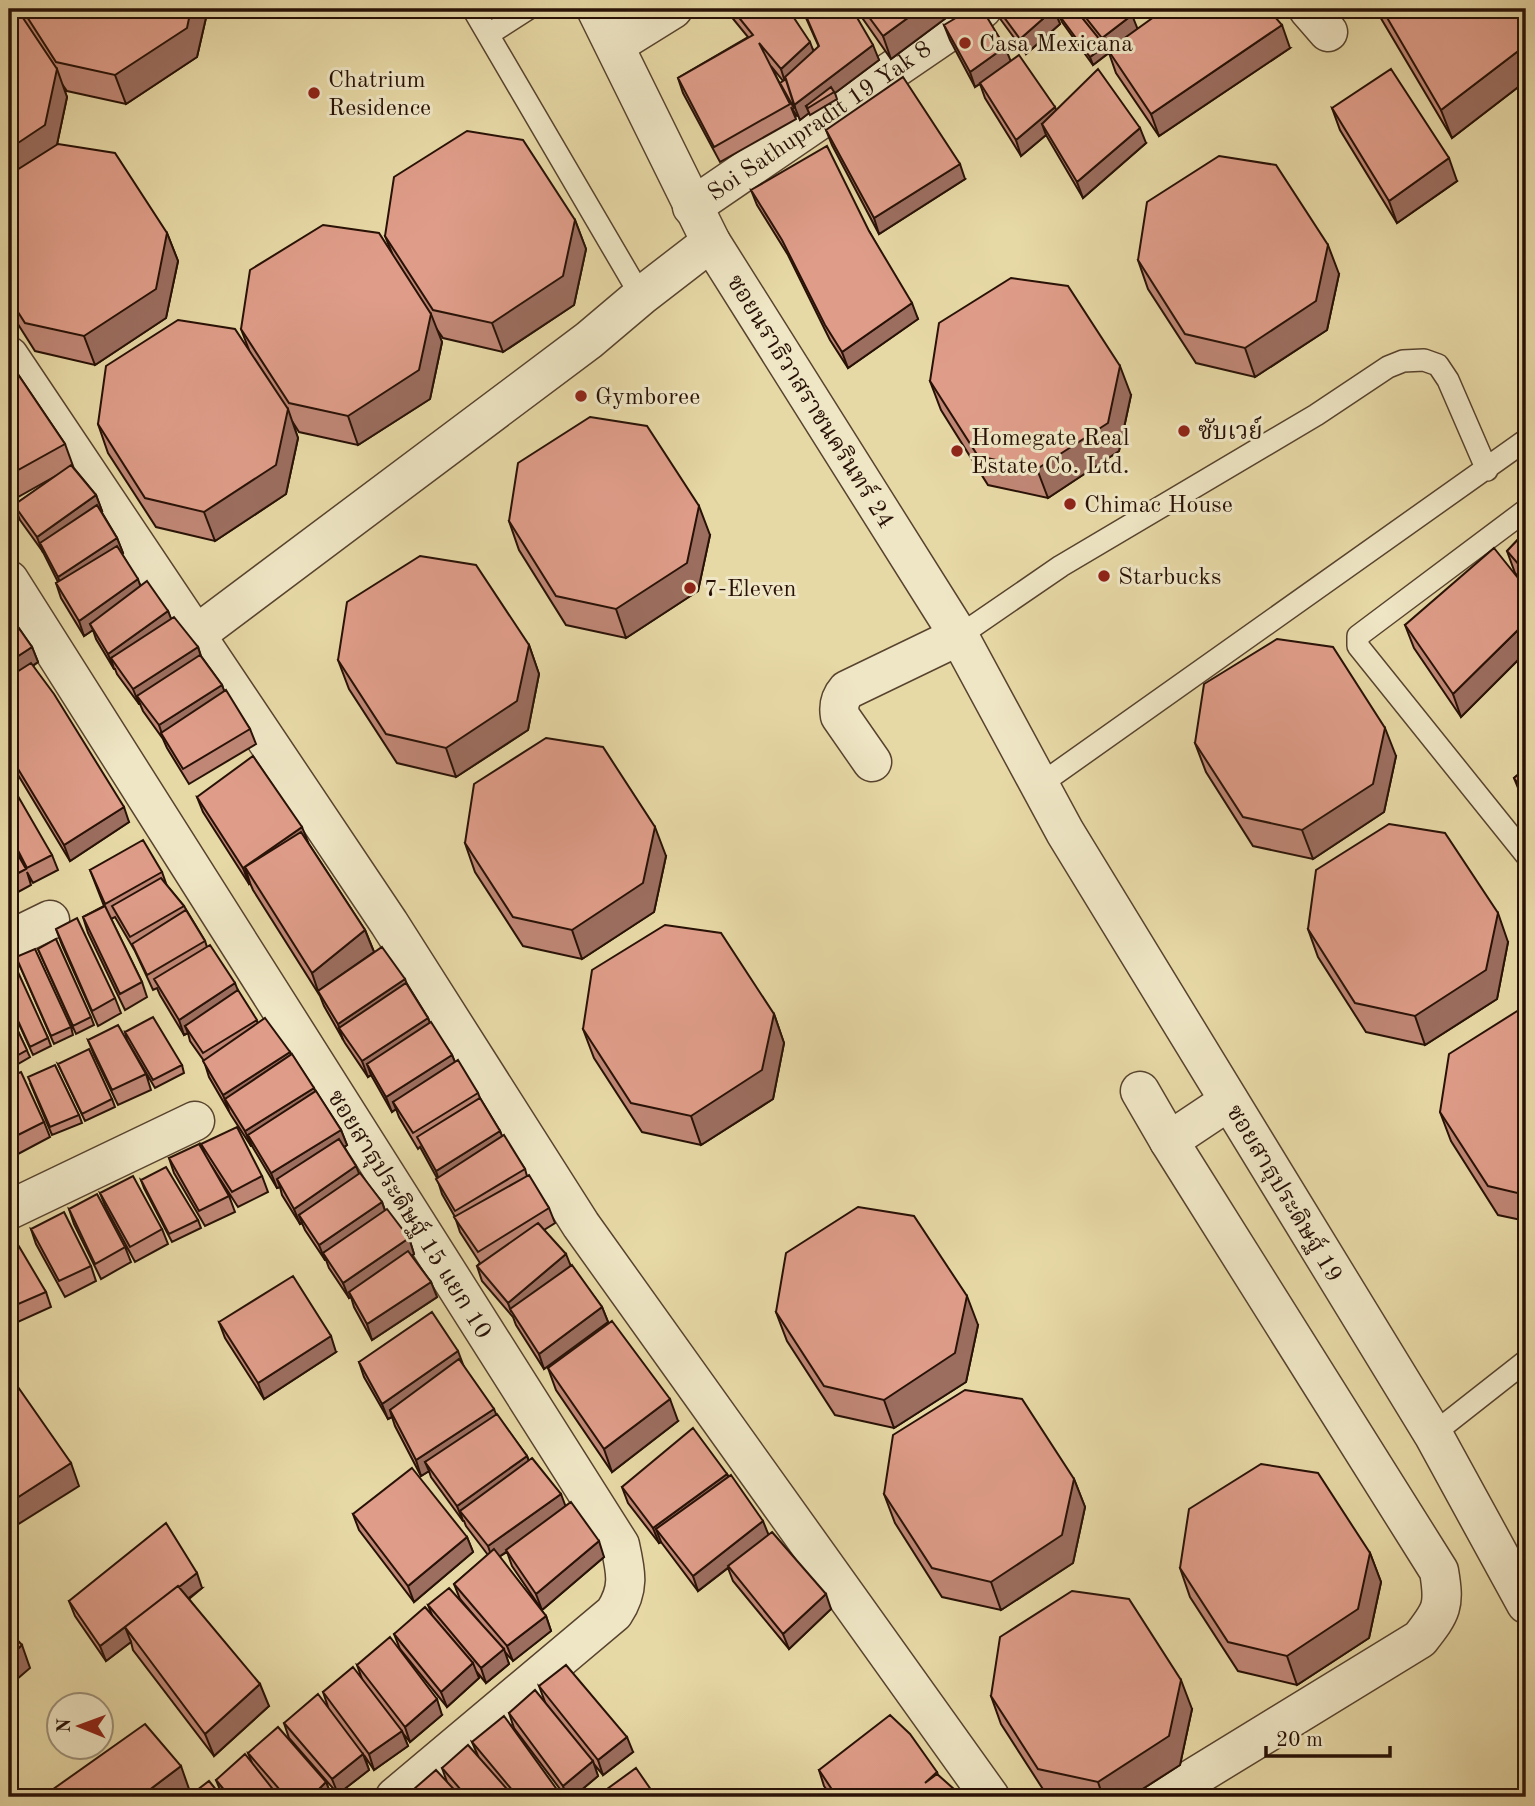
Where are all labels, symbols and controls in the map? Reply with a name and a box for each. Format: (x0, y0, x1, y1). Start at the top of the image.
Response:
place label: Casa Mexicana (979, 33, 1133, 57)
marker: Casa Mexicana (957, 35, 973, 51)
street label: Soi Sathupradit 19 Yak 8 (704, 37, 936, 206)
place label: Chatrium Residence (328, 69, 431, 121)
marker: Chatrium Residence (306, 85, 322, 101)
street label: ซอยนราธิวาสราชนครินทร์ 24 (721, 268, 902, 533)
place label: Gymboree (595, 386, 700, 410)
marker: Gymboree (573, 388, 589, 404)
place label: ซับเวย์ (1198, 415, 1263, 445)
marker: ซับเวย์ (1176, 423, 1192, 439)
place label: Homegate Real Estate Co. Ltd. (971, 427, 1130, 479)
marker: Homegate Real Estate Co. Ltd. (949, 443, 965, 459)
place label: Chimac House (1084, 494, 1233, 518)
marker: Chimac House (1062, 496, 1078, 512)
place label: Starbucks (1118, 566, 1221, 590)
marker: Starbucks (1096, 568, 1112, 584)
place label: 7-Eleven (704, 578, 796, 602)
marker: 7-Eleven (682, 580, 698, 596)
street label: ซอยสาธุประดิษฐ์ 15 แยก 10 (321, 1083, 500, 1344)
street label: ซอยสาธุประดิษฐ์ 19 (1220, 1098, 1351, 1287)
north arrow (46, 1690, 116, 1760)
scale bar (1266, 1715, 1390, 1759)
text: N (56, 1718, 75, 1733)
text: 20 m (1276, 1730, 1323, 1751)

